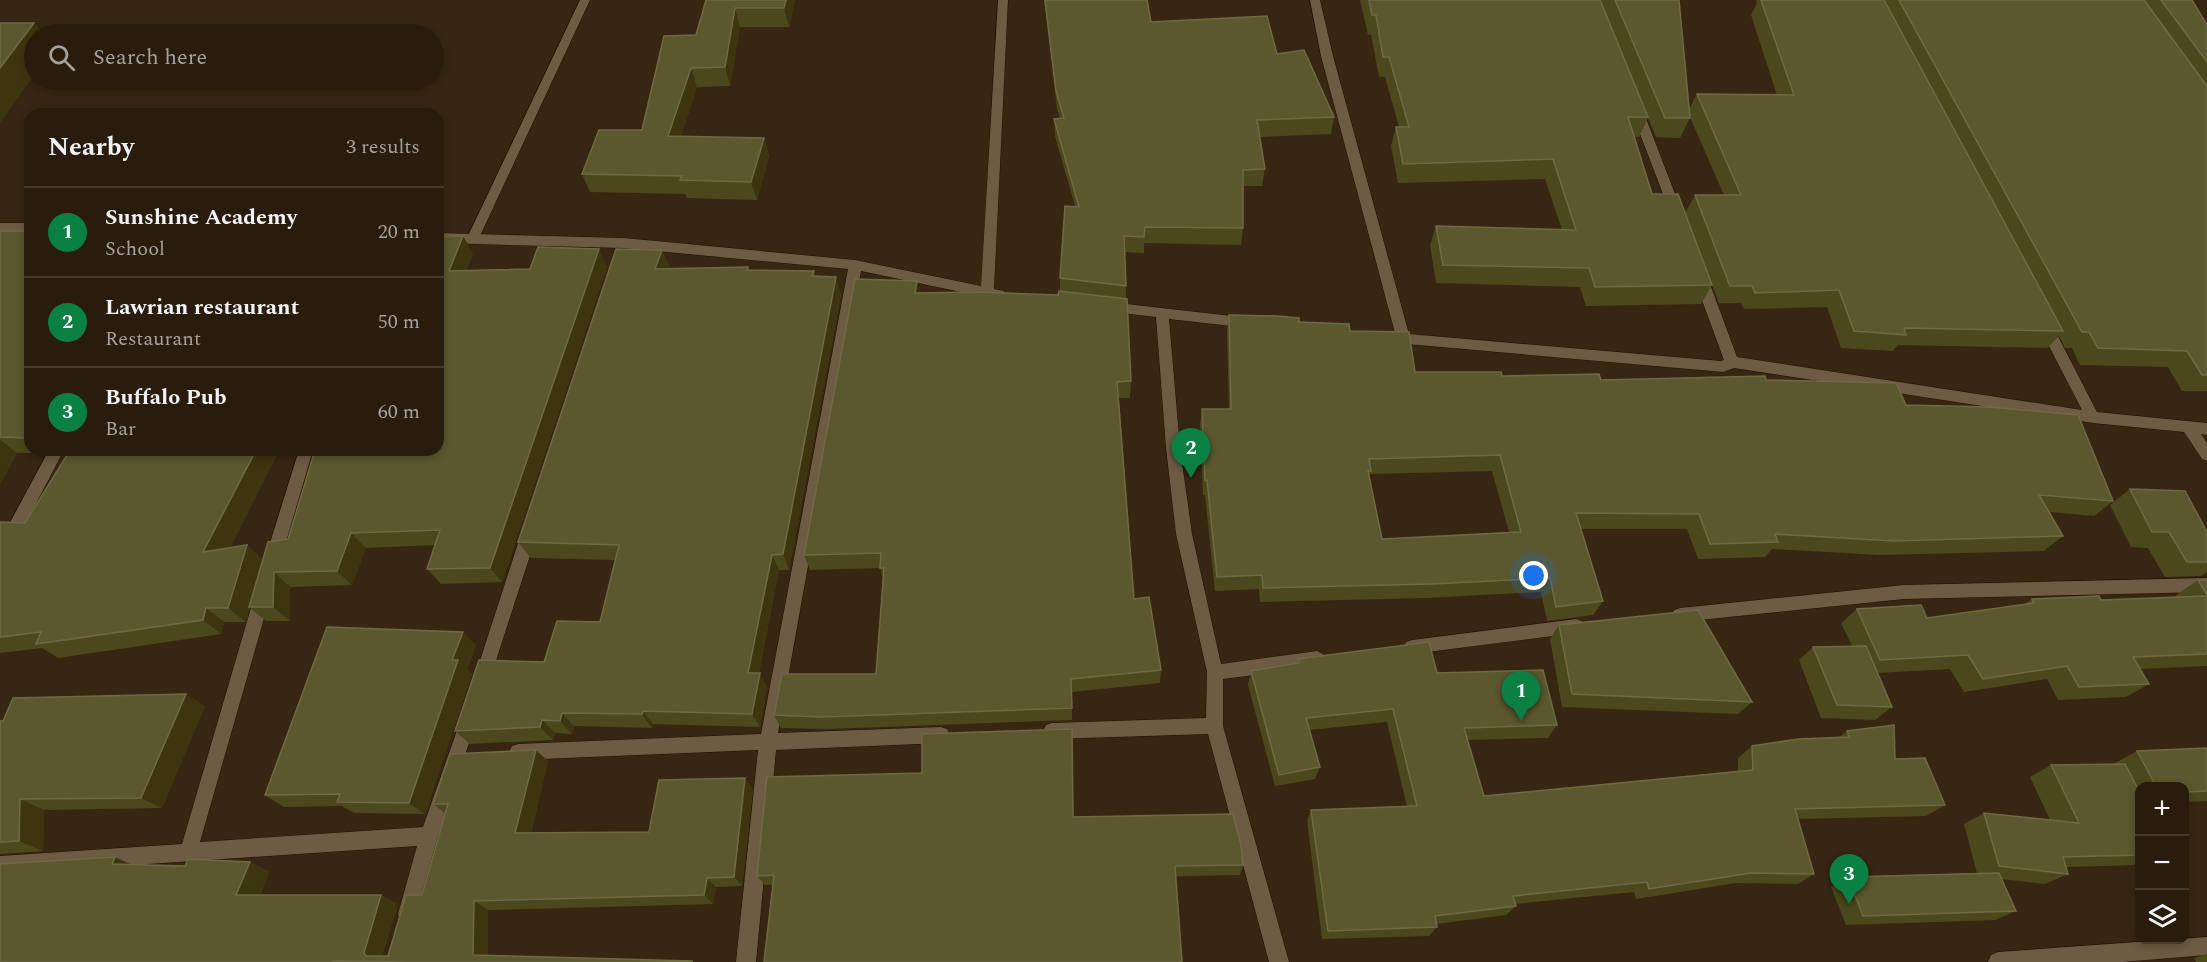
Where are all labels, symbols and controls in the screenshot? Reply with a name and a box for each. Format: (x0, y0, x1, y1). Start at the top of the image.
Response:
search box (24, 24, 444, 90)
icon: search (45, 41, 78, 74)
text: Search here (93, 41, 207, 74)
text: Nearby (48, 127, 134, 167)
text: 3 results (346, 132, 420, 162)
text: Sunshine Academy (105, 201, 297, 234)
text: 1 (62, 217, 73, 247)
text: 20 m (378, 217, 420, 247)
text: School (105, 234, 165, 264)
text: Lawrian restaurant (105, 291, 299, 324)
text: 2 (62, 307, 73, 337)
text: 50 m (378, 307, 420, 337)
text: Restaurant (105, 324, 201, 354)
text: Buffalo Pub (105, 381, 227, 414)
text: 3 (62, 397, 73, 427)
text: 60 m (378, 397, 420, 427)
text: Bar (105, 414, 136, 444)
pin: 2 (1172, 428, 1210, 478)
your location (1519, 561, 1548, 590)
pin: 1 (1502, 672, 1540, 721)
map controls (2135, 782, 2189, 944)
button: + (2135, 782, 2189, 836)
button: − (2135, 836, 2189, 890)
pin: 3 (1830, 854, 1868, 904)
button: layers (2135, 890, 2189, 944)

